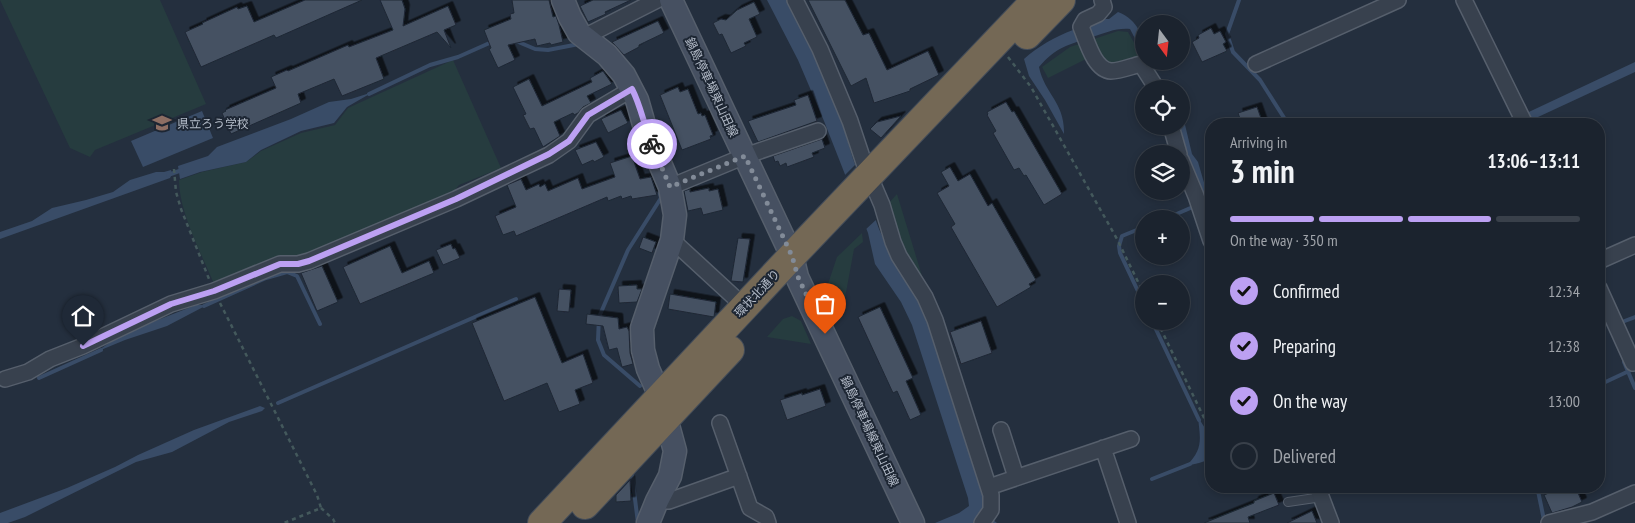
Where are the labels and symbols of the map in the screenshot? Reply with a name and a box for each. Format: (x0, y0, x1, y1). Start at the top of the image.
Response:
north arrow (1135, 15, 1190, 70)
street label: 鍋島停車場東山田線 (682, 35, 742, 139)
school or university icon: 県立ろう学校 (151, 112, 173, 134)
place label: 県立ろう学校 (177, 116, 249, 131)
courier (627, 119, 677, 169)
street label: 環状北通り (731, 266, 783, 320)
pin (804, 283, 846, 334)
pin (62, 295, 104, 346)
street label: 鍋島停車場線東山田線 (838, 373, 902, 489)

